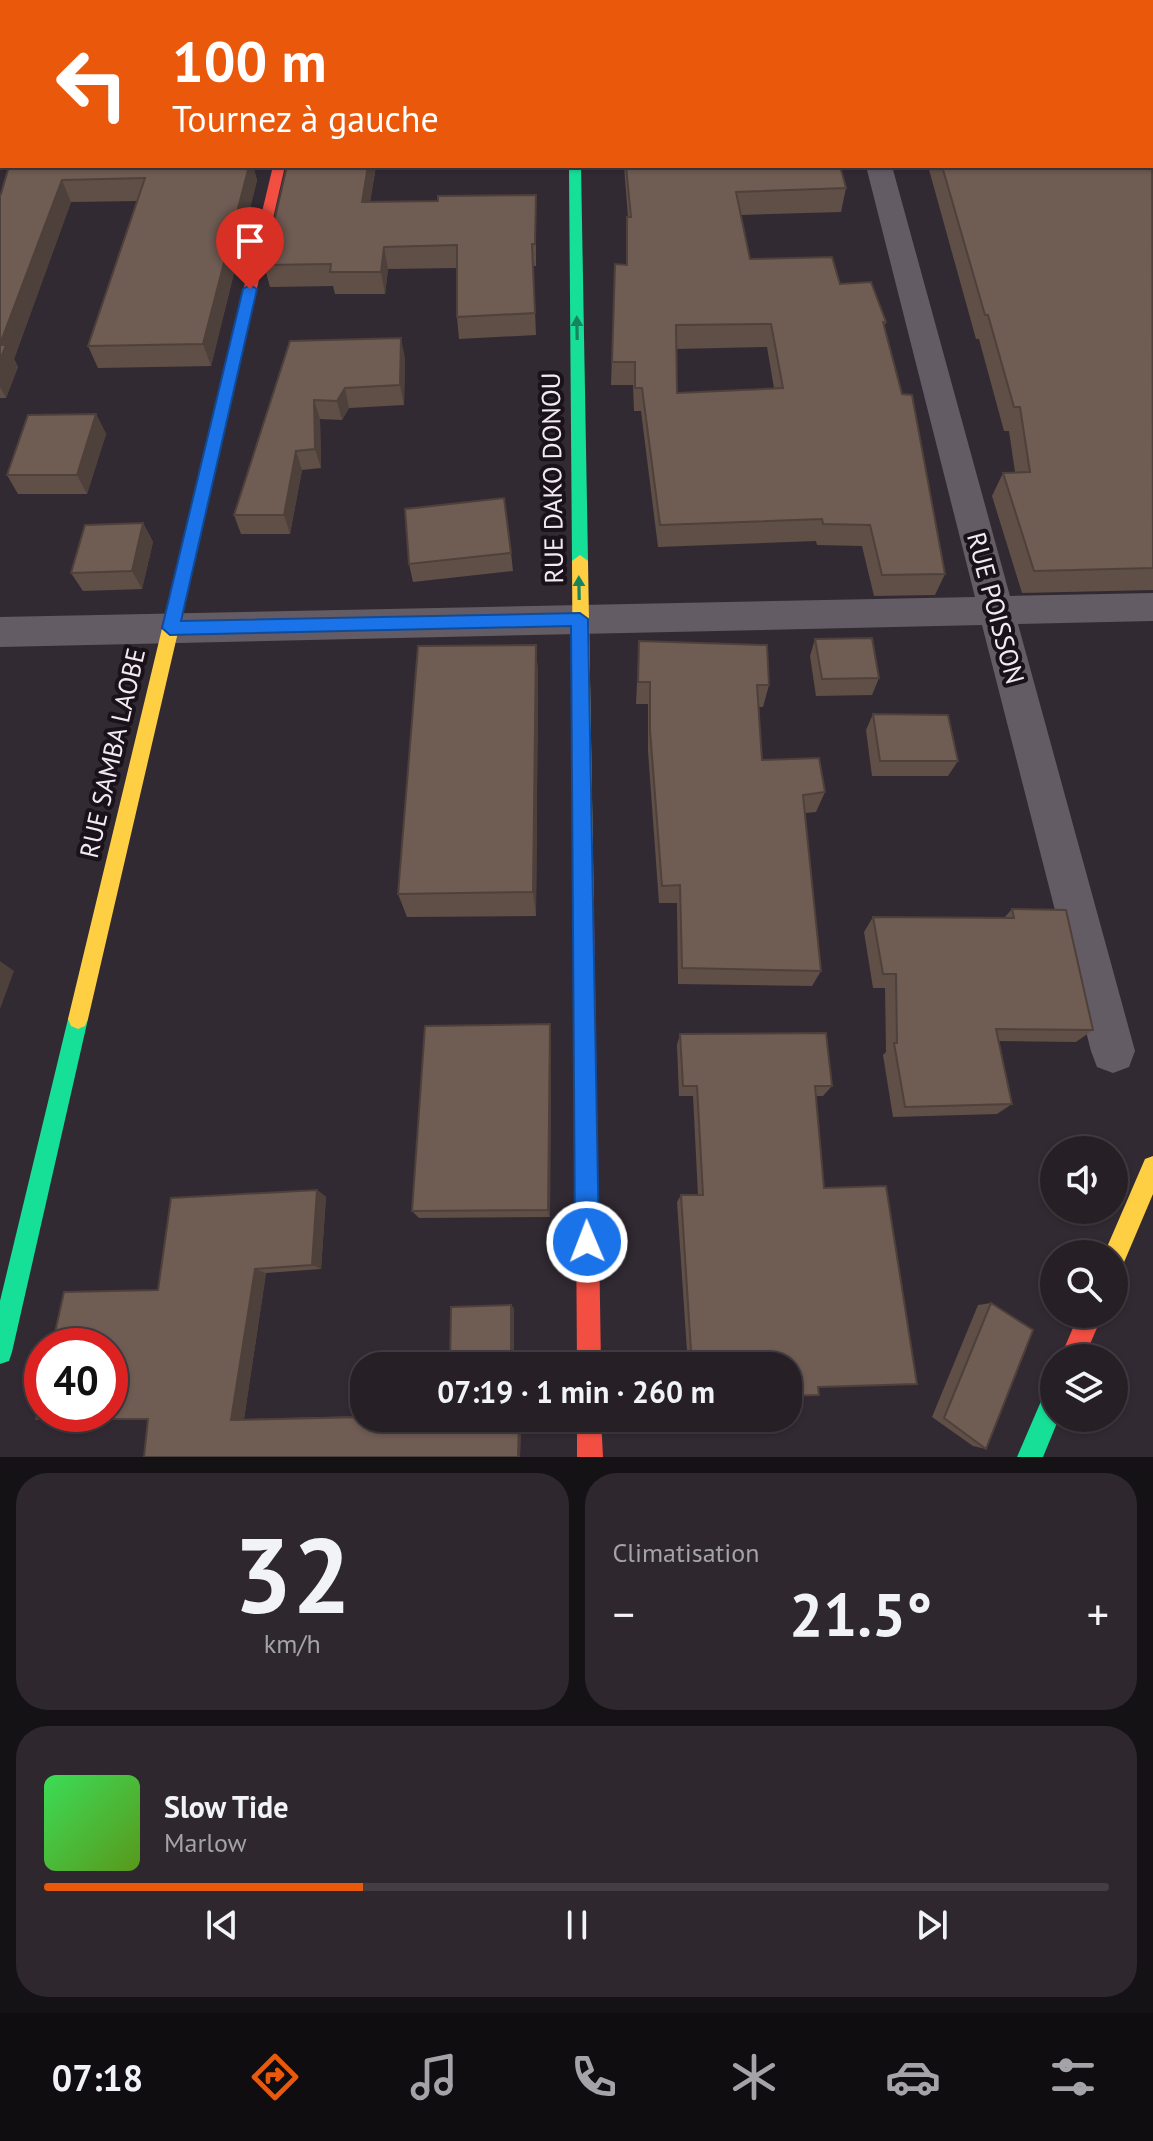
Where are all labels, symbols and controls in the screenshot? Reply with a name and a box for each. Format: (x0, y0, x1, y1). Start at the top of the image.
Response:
text: 100 m (172, 25, 327, 97)
icon: left (40, 32, 144, 136)
text: Tournez à gauche (172, 95, 439, 142)
pin (216, 207, 284, 289)
icon: arrive (228, 219, 272, 263)
one-way arrow (570, 315, 583, 340)
street label: RUE DAKO DONOU (534, 372, 570, 584)
street label: RUE POISSON (960, 529, 1032, 687)
one-way arrow (573, 575, 585, 600)
street label: RUE SAMBA LAOBE (72, 645, 152, 861)
map controls (1040, 1136, 1128, 1432)
button: sound (1040, 1136, 1128, 1224)
position arrow (545, 1200, 629, 1284)
button: search (1040, 1240, 1128, 1328)
speed limit sign: 40 (24, 1328, 128, 1432)
button: layers (1040, 1344, 1128, 1432)
text: 07:19 · 1 min · 260 m (437, 1372, 715, 1411)
text: 32 (233, 1507, 351, 1642)
text: Climatisation (613, 1536, 759, 1569)
text: 21.5° (789, 1575, 932, 1653)
text: − (613, 1585, 635, 1642)
text: + (1087, 1585, 1109, 1642)
text: km/h (264, 1627, 321, 1660)
text: Slow Tide (164, 1787, 289, 1826)
text: Marlow (164, 1826, 247, 1859)
icon: previous (200, 1903, 244, 1947)
icon: pause (555, 1903, 599, 1947)
icon: next (910, 1903, 954, 1947)
icon: directions (247, 2049, 303, 2105)
icon: music (406, 2049, 462, 2105)
icon: phone (566, 2049, 622, 2105)
icon: climate (726, 2049, 782, 2105)
icon: car (885, 2049, 941, 2105)
icon: filters (1045, 2049, 1101, 2105)
text: 07:18 (52, 2054, 143, 2101)

